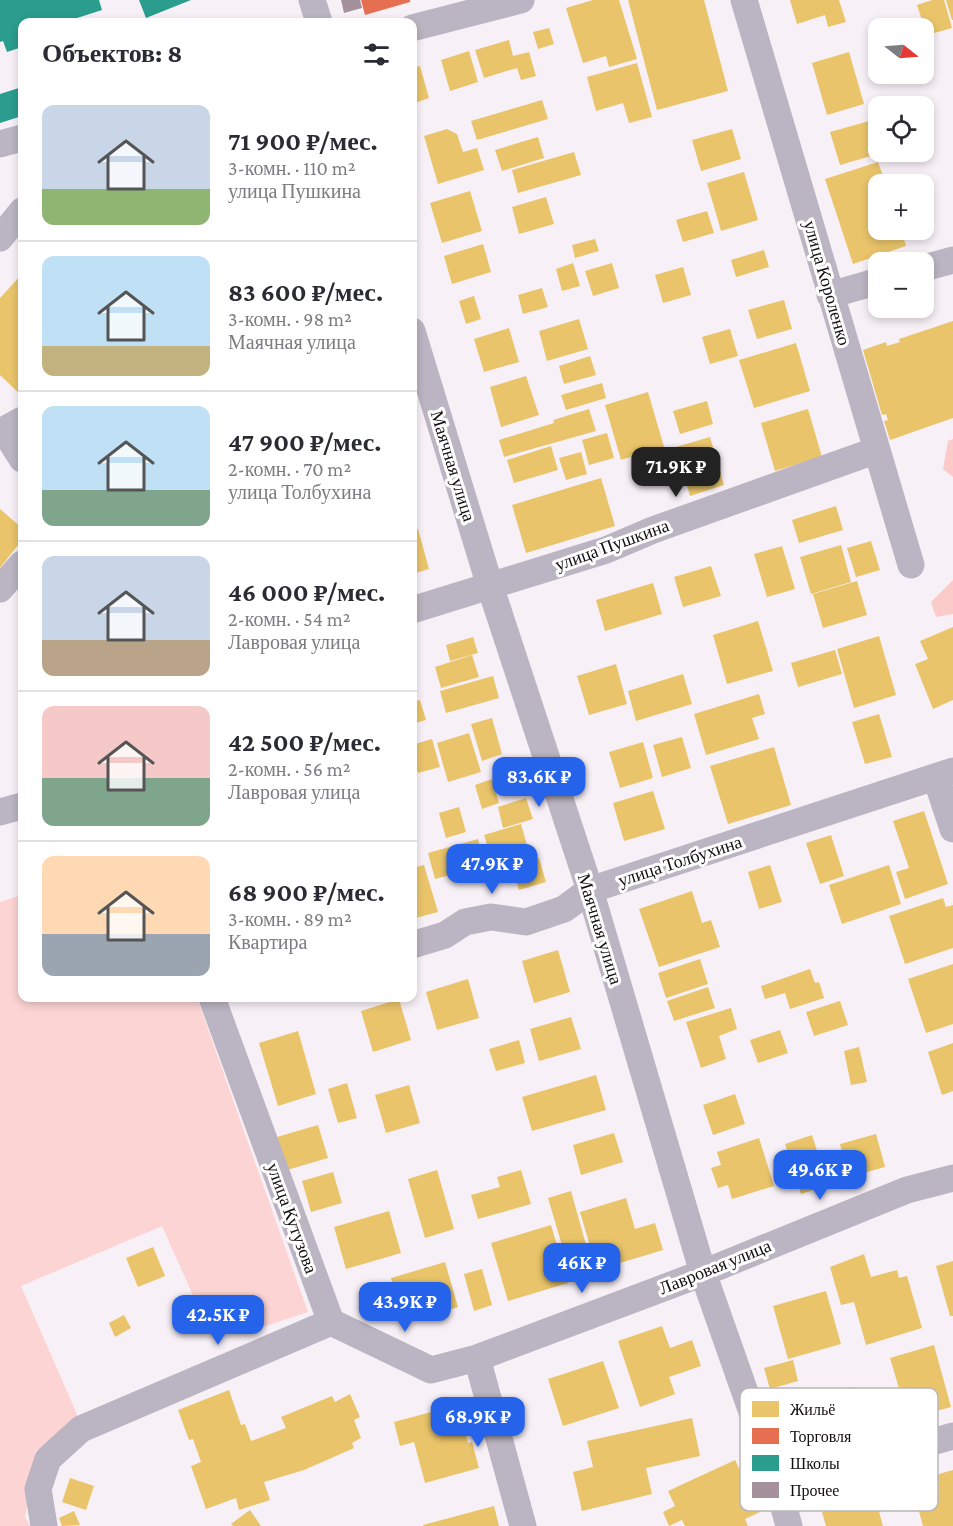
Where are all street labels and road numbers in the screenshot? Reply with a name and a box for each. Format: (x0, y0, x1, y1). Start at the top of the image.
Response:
street label: улица Короленко (800, 218, 854, 348)
street label: Маячная улица (427, 408, 479, 524)
street label: улица Пушкина (552, 515, 672, 575)
street label: улица Толбухина (616, 832, 744, 890)
street label: Маячная улица (574, 871, 626, 987)
street label: улица Кутузова (263, 1160, 321, 1276)
street label: Лавровая улица (656, 1235, 774, 1299)

